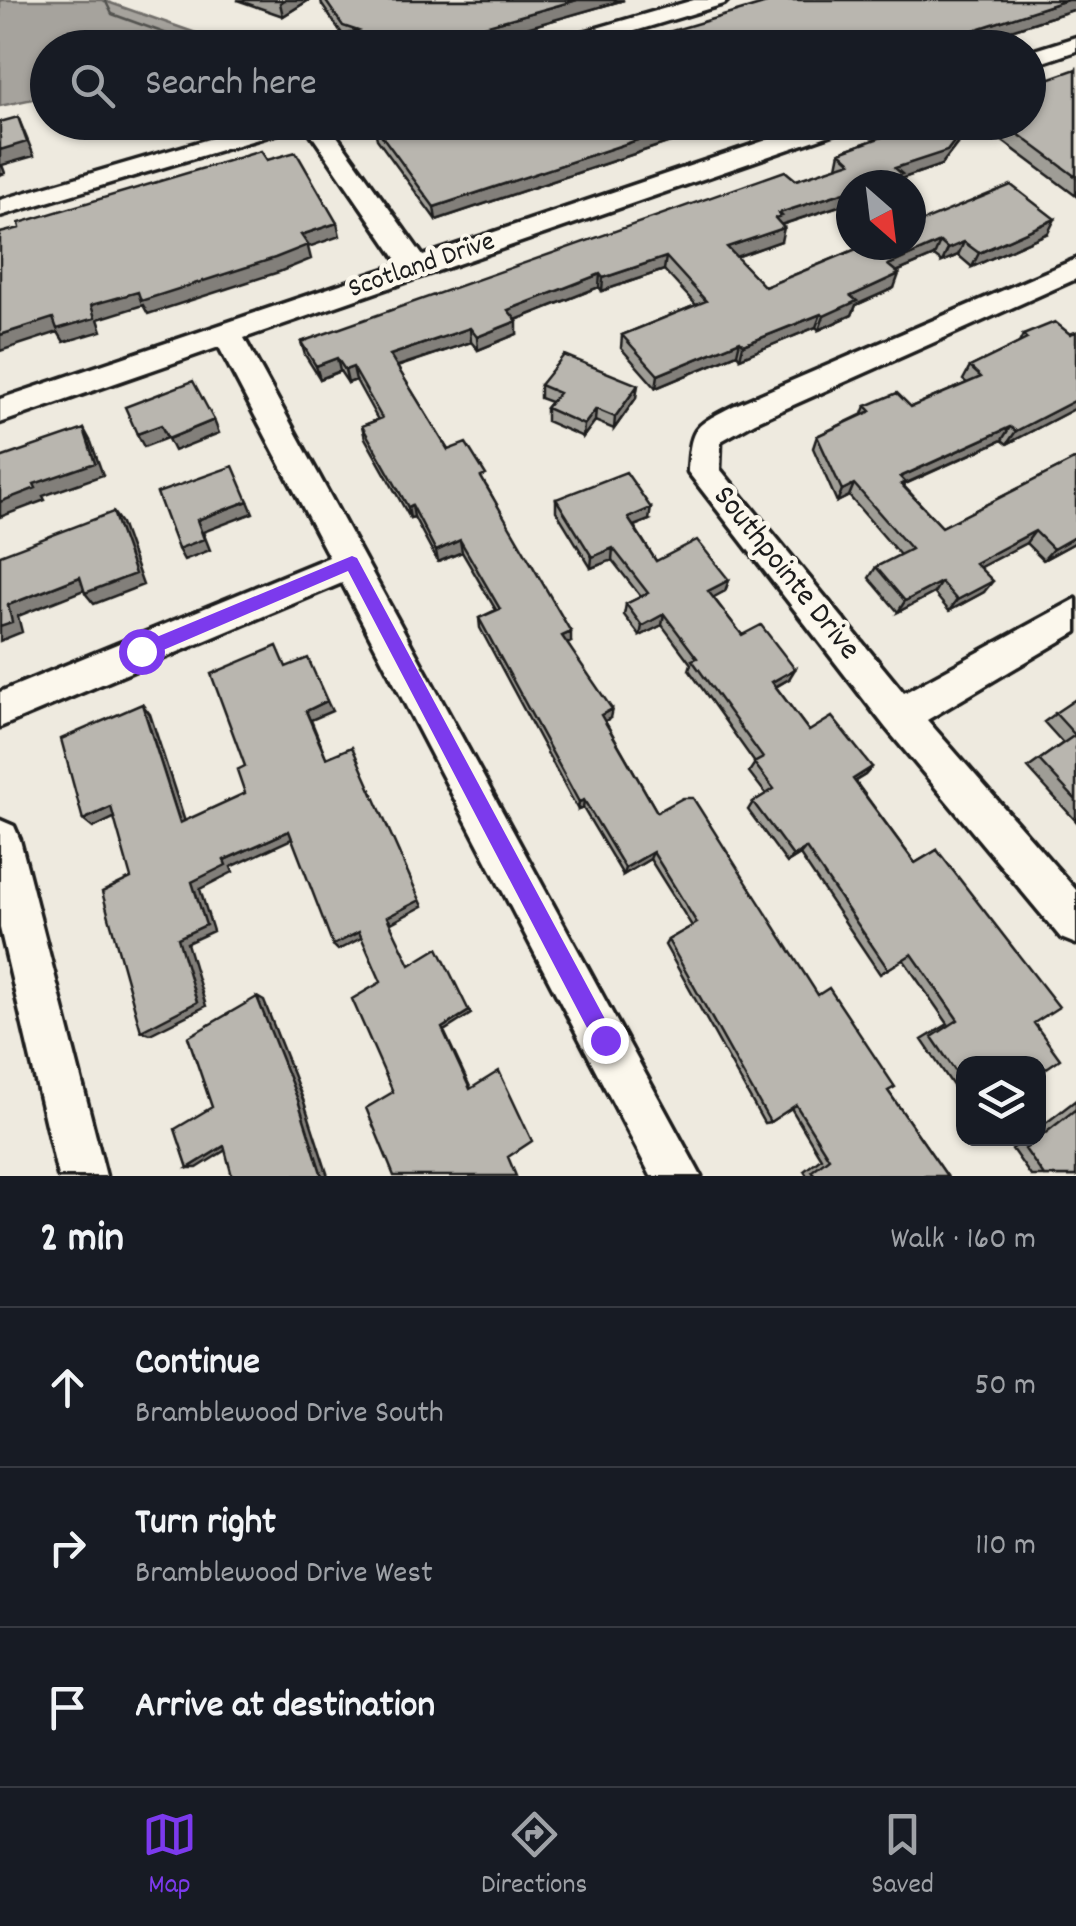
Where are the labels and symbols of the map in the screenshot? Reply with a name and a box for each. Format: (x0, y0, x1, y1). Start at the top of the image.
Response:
north arrow (836, 170, 926, 260)
street label: Scotland Drive (343, 223, 501, 311)
street label: Southpointe Drive (700, 477, 870, 671)
route start (119, 629, 165, 675)
route end (583, 1018, 629, 1064)

